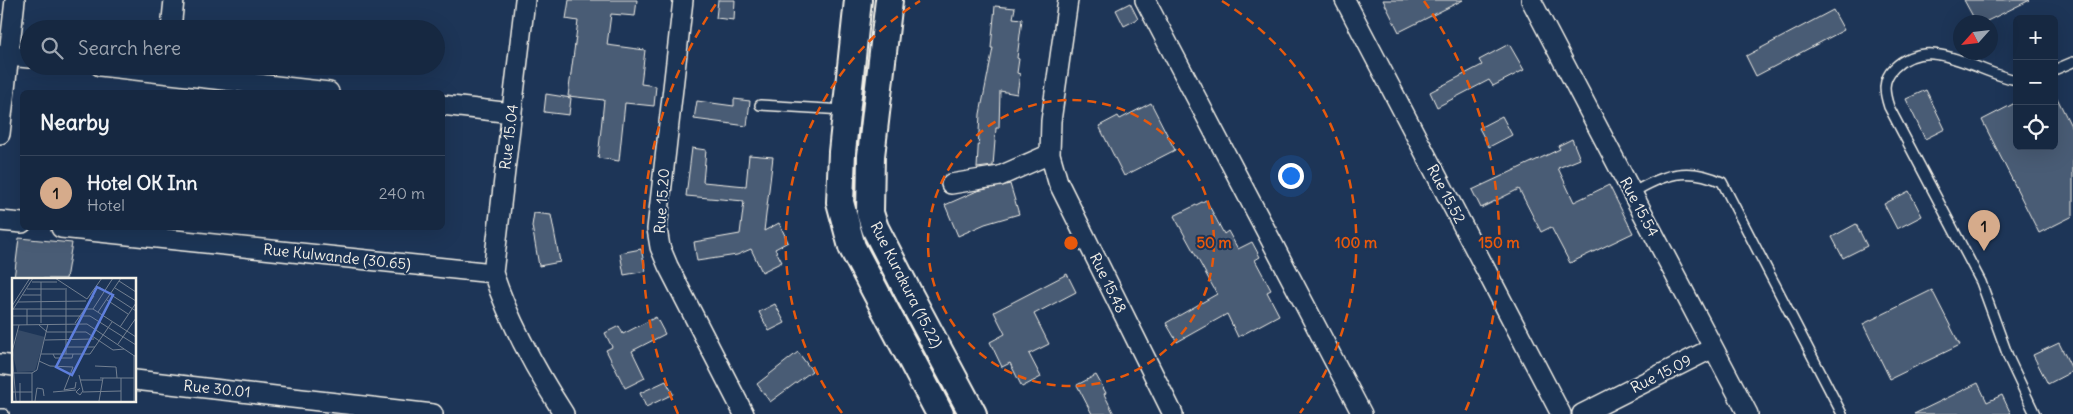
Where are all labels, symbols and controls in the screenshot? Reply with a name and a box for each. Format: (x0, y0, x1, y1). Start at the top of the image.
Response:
north arrow (1953, 15, 1998, 60)
map controls (2013, 15, 2058, 150)
button: + (2013, 15, 2058, 60)
search box (20, 20, 445, 75)
icon: search (38, 34, 66, 62)
text: Search here (78, 36, 181, 60)
button: − (2013, 60, 2058, 105)
street label: Rue 15.04 (495, 103, 522, 171)
button: locate (2013, 105, 2058, 150)
text: Nearby (40, 109, 110, 136)
street label: Rue 15.52 (1423, 161, 1470, 227)
your location (1278, 163, 1304, 189)
street label: Rue 15.20 (650, 168, 673, 234)
text: Hotel OK Inn (87, 171, 198, 195)
street label: Rue 15.54 (1616, 174, 1663, 240)
text: 1 (53, 183, 59, 203)
text: 240 m (379, 183, 425, 203)
text: Hotel (87, 195, 125, 215)
pin: 1 (1968, 210, 2000, 251)
street label: Rue Kurakura (15.22) (866, 218, 947, 351)
text: 50 m (1196, 233, 1232, 252)
text: 100 m (1335, 233, 1377, 252)
text: 150 m (1478, 233, 1520, 252)
centre of rings (1062, 234, 1080, 252)
street label: Rue Kulwande (30.65) (262, 239, 412, 274)
street label: Rue 15.48 (1086, 250, 1131, 316)
inset map (12, 278, 136, 402)
street label: Rue 15.09 (1627, 350, 1694, 397)
street label: Rue 30.01 (183, 376, 251, 401)

